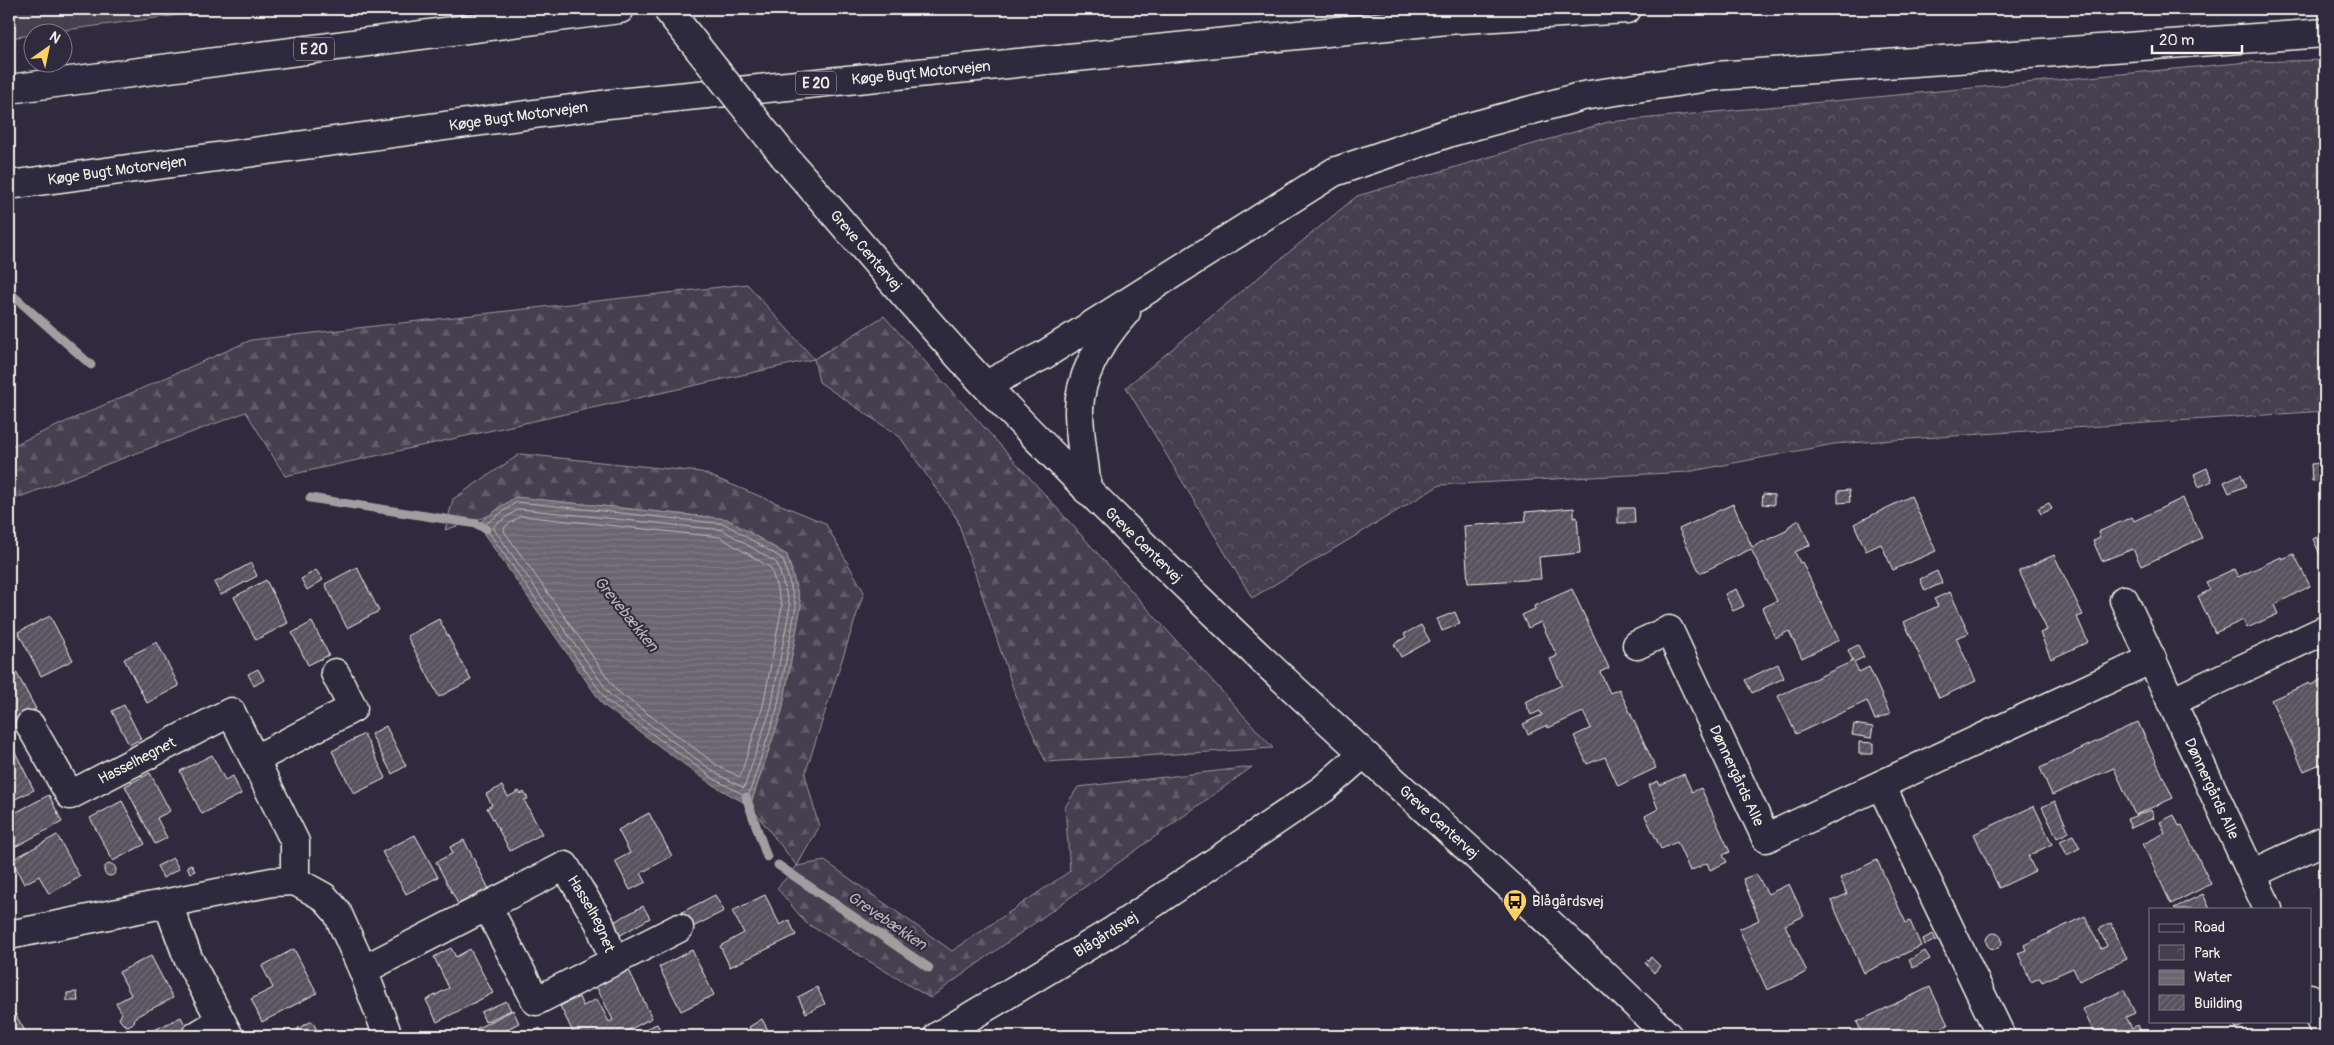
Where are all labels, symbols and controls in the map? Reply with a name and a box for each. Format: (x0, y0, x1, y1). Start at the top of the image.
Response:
north arrow (22, 22, 72, 72)
scale bar (2152, 22, 2242, 54)
text: N (46, 28, 63, 47)
text: 20 m (2159, 31, 2194, 50)
road number: E 20 (294, 38, 334, 61)
street label: Køge Bugt Motorvejen (850, 56, 991, 89)
road number: E 20 (796, 72, 836, 95)
street label: Køge Bugt Motorvejen (448, 97, 589, 135)
street label: Køge Bugt Motorvejen (46, 152, 188, 189)
street label: Greve Centervej (826, 206, 906, 295)
street label: Greve Centervej (1101, 503, 1186, 587)
water label: Grevebækken (589, 572, 663, 657)
street label: Dønnergårds Alle (1705, 722, 1769, 830)
street label: Hasselhegnet (95, 732, 180, 788)
street label: Dønnergårds Alle (2180, 735, 2244, 843)
street label: Greve Centervej (1395, 781, 1483, 863)
street label: Hasselhegnet (563, 872, 620, 956)
water label: Grevebækken (844, 887, 931, 955)
bus stop icon: Blågårdsvej (1502, 888, 1528, 922)
place label: Blågårdsvej (1532, 892, 1604, 911)
street label: Blågårdsvej (1070, 907, 1141, 962)
legend (2149, 908, 2312, 1022)
text: Road (2194, 918, 2225, 937)
text: Park (2194, 944, 2221, 963)
text: Water (2194, 968, 2233, 987)
text: Building (2194, 994, 2242, 1013)

